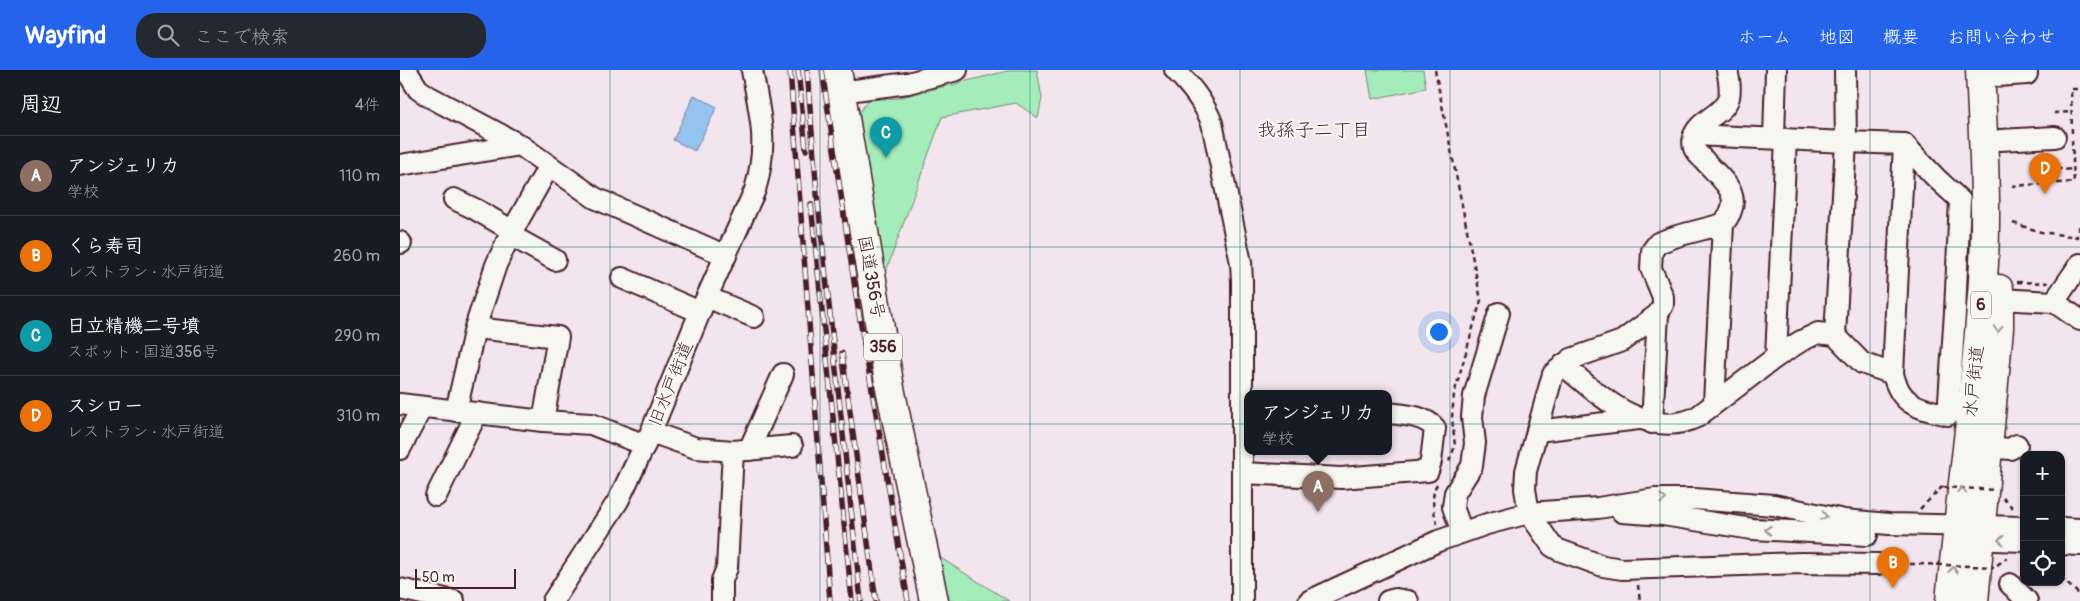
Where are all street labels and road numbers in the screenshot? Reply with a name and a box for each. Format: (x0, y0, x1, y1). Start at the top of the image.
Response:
street label: 国道356号 (852, 234, 890, 320)
road number: 6 (1971, 292, 1991, 318)
road number: 356 (864, 334, 902, 360)
street label: 旧水戸街道 (643, 338, 699, 430)
street label: 水戸街道 (1959, 344, 1989, 418)

